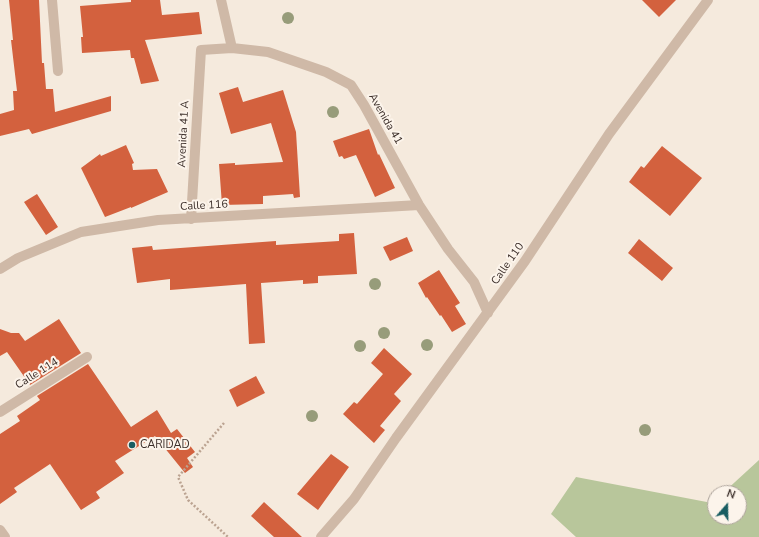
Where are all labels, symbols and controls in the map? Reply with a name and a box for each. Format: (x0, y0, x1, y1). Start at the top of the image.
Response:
street label: Avenida 41 (365, 91, 405, 147)
street label: Avenida 41 A (176, 100, 192, 168)
street label: Calle 116 (180, 198, 228, 214)
street label: Calle 110 (489, 241, 527, 287)
street label: Calle 114 (13, 356, 61, 392)
place label: CARIDAD (140, 438, 190, 452)
marker: CARIDAD (127, 440, 137, 450)
north arrow (707, 485, 747, 525)
text: N (724, 486, 737, 503)

